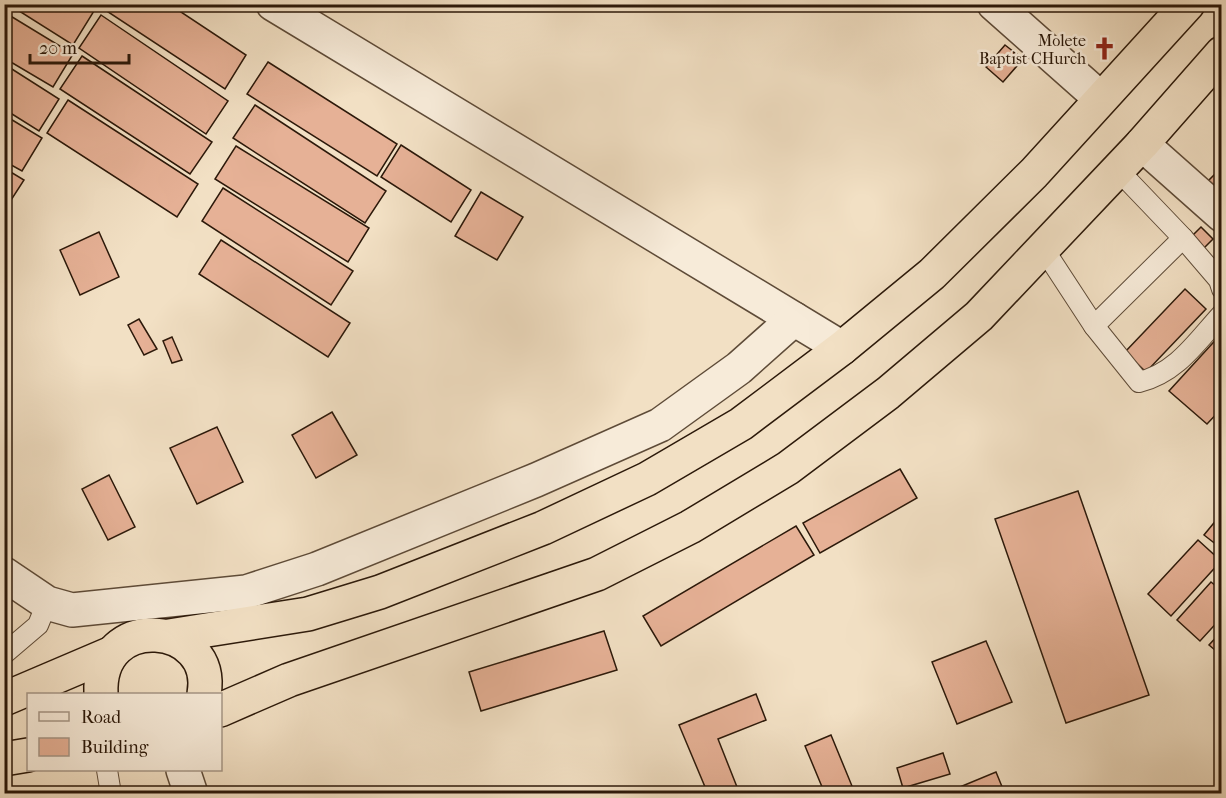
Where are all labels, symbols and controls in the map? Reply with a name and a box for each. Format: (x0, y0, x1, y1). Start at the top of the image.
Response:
scale bar (30, 27, 129, 65)
place label: Molete Baptist CHurch (979, 31, 1086, 68)
church icon: Molete Baptist CHurch (1091, 36, 1117, 62)
text: 20 m (39, 38, 77, 59)
legend (27, 693, 222, 771)
text: Road (81, 707, 121, 728)
text: Building (81, 737, 149, 758)

